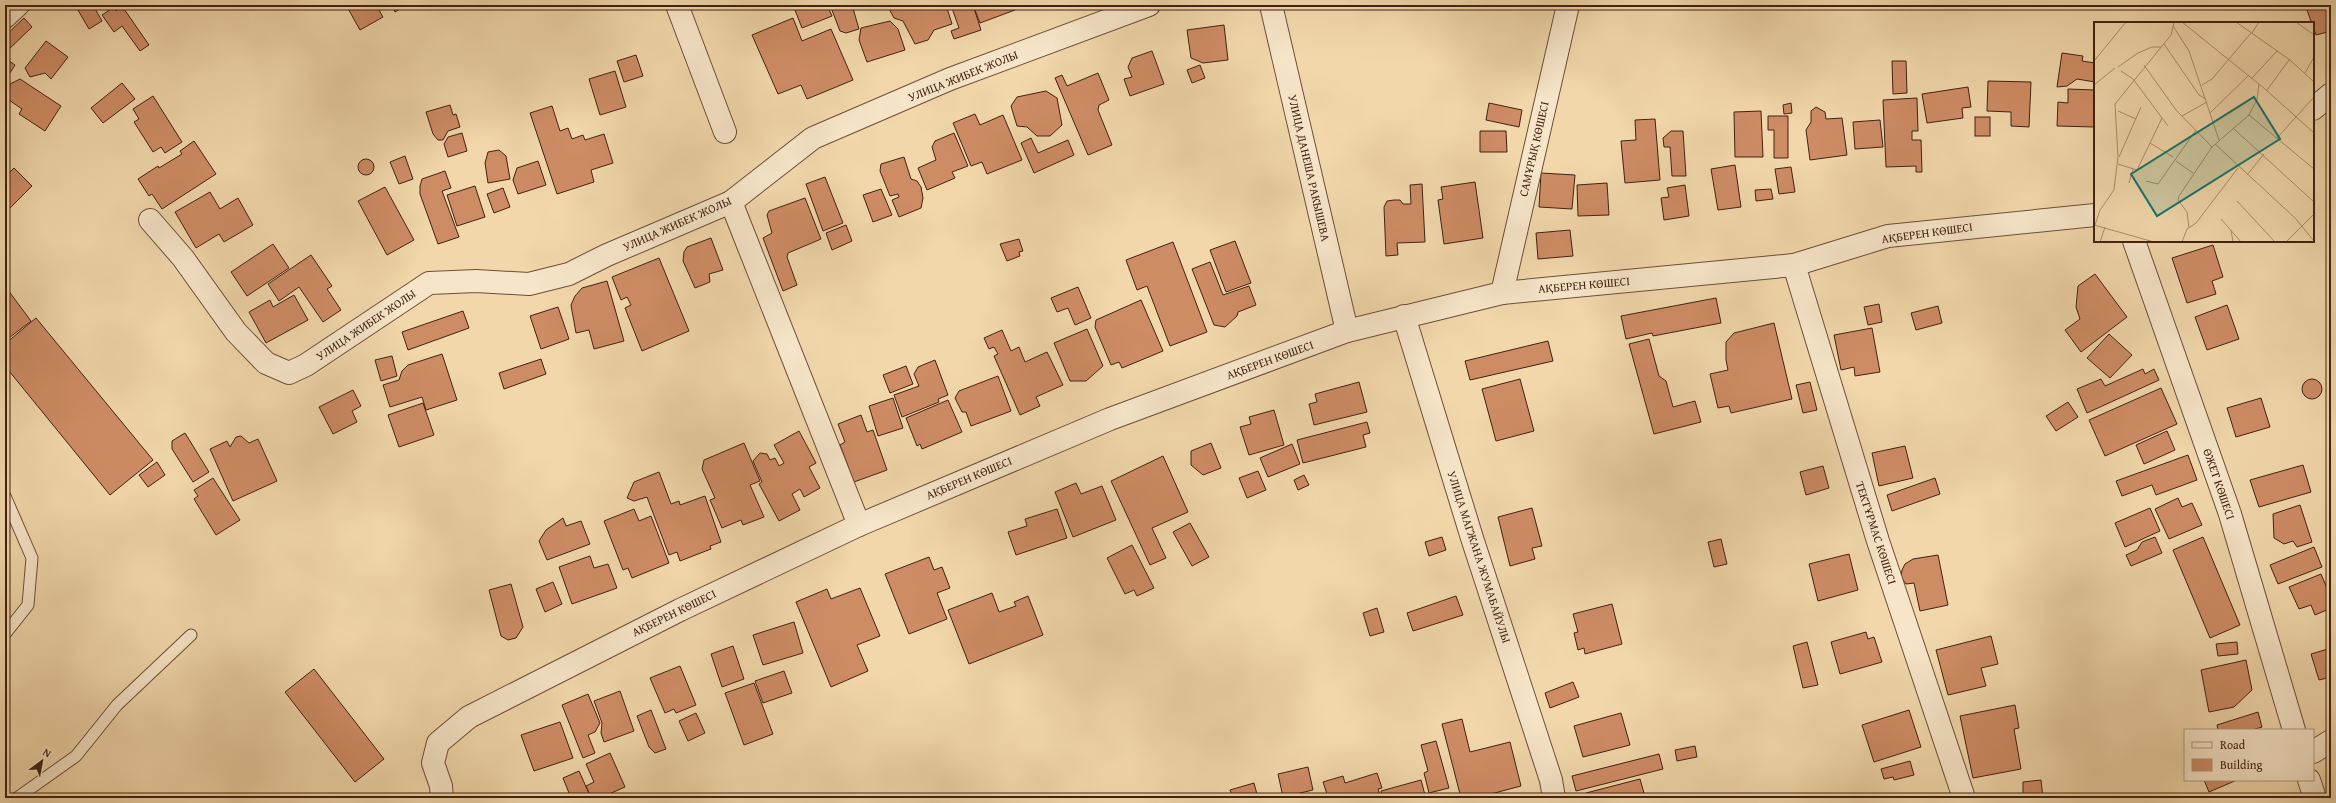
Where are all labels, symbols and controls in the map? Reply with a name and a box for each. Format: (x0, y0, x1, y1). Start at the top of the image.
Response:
inset map (2094, 22, 2314, 242)
street label: УЛИЦА ЖИБЕК ЖОЛЫ (905, 46, 1020, 105)
street label: УЛИЦА ДАНЕША РАКЫШЕВА (1284, 93, 1335, 244)
street label: САМҰРЫҚ КӨШЕСІ (1514, 99, 1553, 198)
street label: УЛИЦА ЖИБЕК ЖОЛЫ (620, 192, 734, 255)
street label: АҚБЕРЕН КӨШЕСІ (1880, 218, 1974, 247)
street label: АҚБЕРЕН КӨШЕСІ (1537, 272, 1631, 297)
street label: УЛИЦА ЖИБЕК ЖОЛЫ (312, 285, 419, 364)
street label: АҚБЕРЕН КӨШЕСІ (1224, 336, 1316, 383)
street label: ӨЖЕТ КӨШЕСІ (2199, 446, 2240, 522)
street label: АҚБЕРЕН КӨШЕСІ (923, 452, 1015, 503)
street label: УЛИЦА МАГЖАНА ЖУМАБАЙУЛЫ (1444, 469, 1515, 645)
street label: ТЕКТҰРМАС КӨШЕСІ (1852, 479, 1901, 587)
street label: АҚБЕРЕН КӨШЕСІ (629, 585, 719, 640)
legend (2184, 729, 2314, 781)
text: Road (2220, 736, 2246, 753)
north arrow (22, 741, 62, 781)
text: N (40, 744, 55, 762)
text: Building (2220, 756, 2263, 773)

